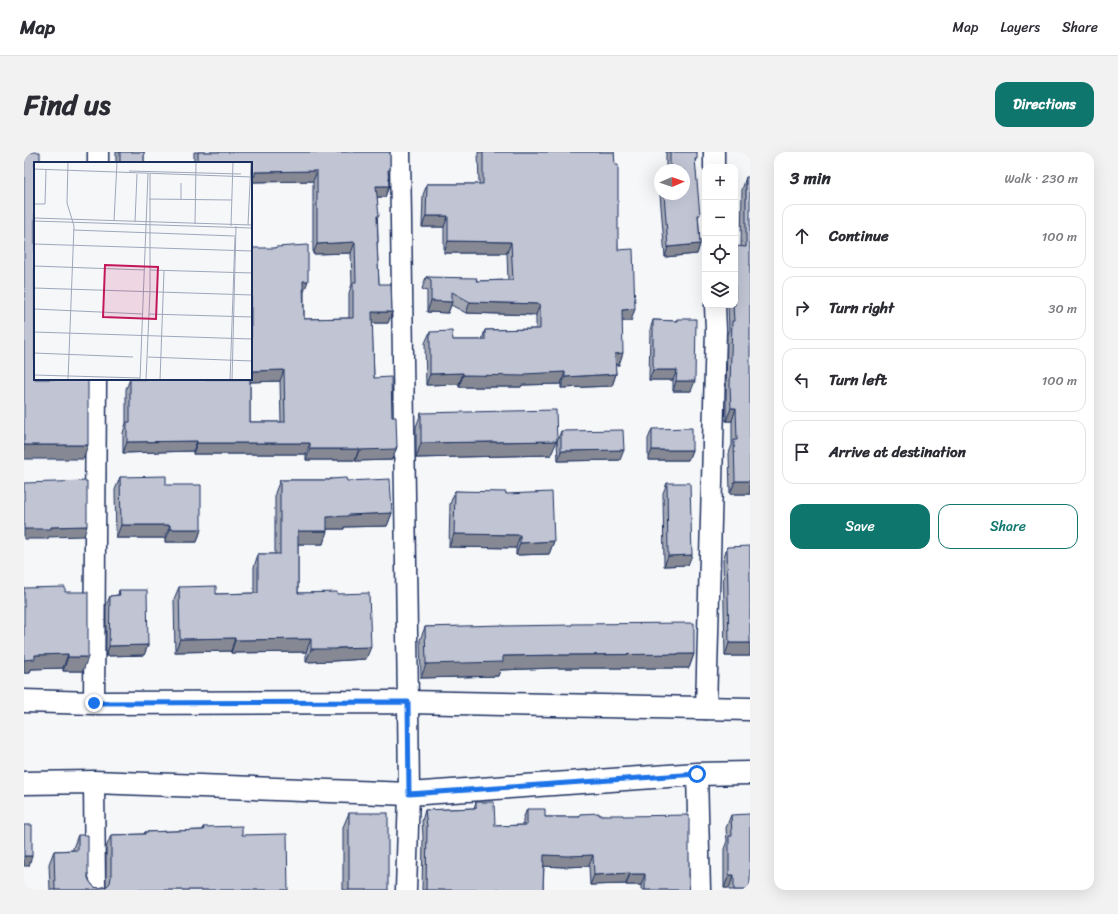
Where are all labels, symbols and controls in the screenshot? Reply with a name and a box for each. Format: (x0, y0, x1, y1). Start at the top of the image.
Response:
text: Map (20, 11, 55, 44)
text: Map (953, 15, 978, 40)
text: Layers (1000, 15, 1040, 40)
text: Share (1062, 15, 1098, 40)
text: Find us (24, 80, 111, 129)
button: Directions (995, 82, 1094, 127)
inset map (34, 162, 252, 380)
text: 3 min (790, 163, 831, 193)
north arrow (654, 164, 690, 200)
map controls (702, 164, 738, 308)
button: + (702, 164, 738, 200)
text: Walk · 230 m (1004, 167, 1078, 190)
button: − (702, 200, 738, 236)
text: Continue (829, 223, 889, 249)
icon: ahead (791, 225, 813, 247)
text: 100 m (1042, 225, 1077, 248)
button: locate (702, 236, 738, 272)
button: layers (702, 272, 738, 308)
text: Turn right (829, 295, 894, 321)
icon: right (791, 297, 813, 319)
text: 30 m (1048, 297, 1077, 320)
text: Turn left (829, 367, 887, 393)
icon: left (791, 369, 813, 391)
text: 100 m (1042, 369, 1077, 392)
text: Arrive at destination (829, 439, 966, 465)
icon: arrive (791, 441, 813, 463)
button: Save (790, 504, 930, 549)
button: Share (938, 504, 1078, 549)
route end (85, 694, 103, 712)
route start (688, 765, 706, 783)

